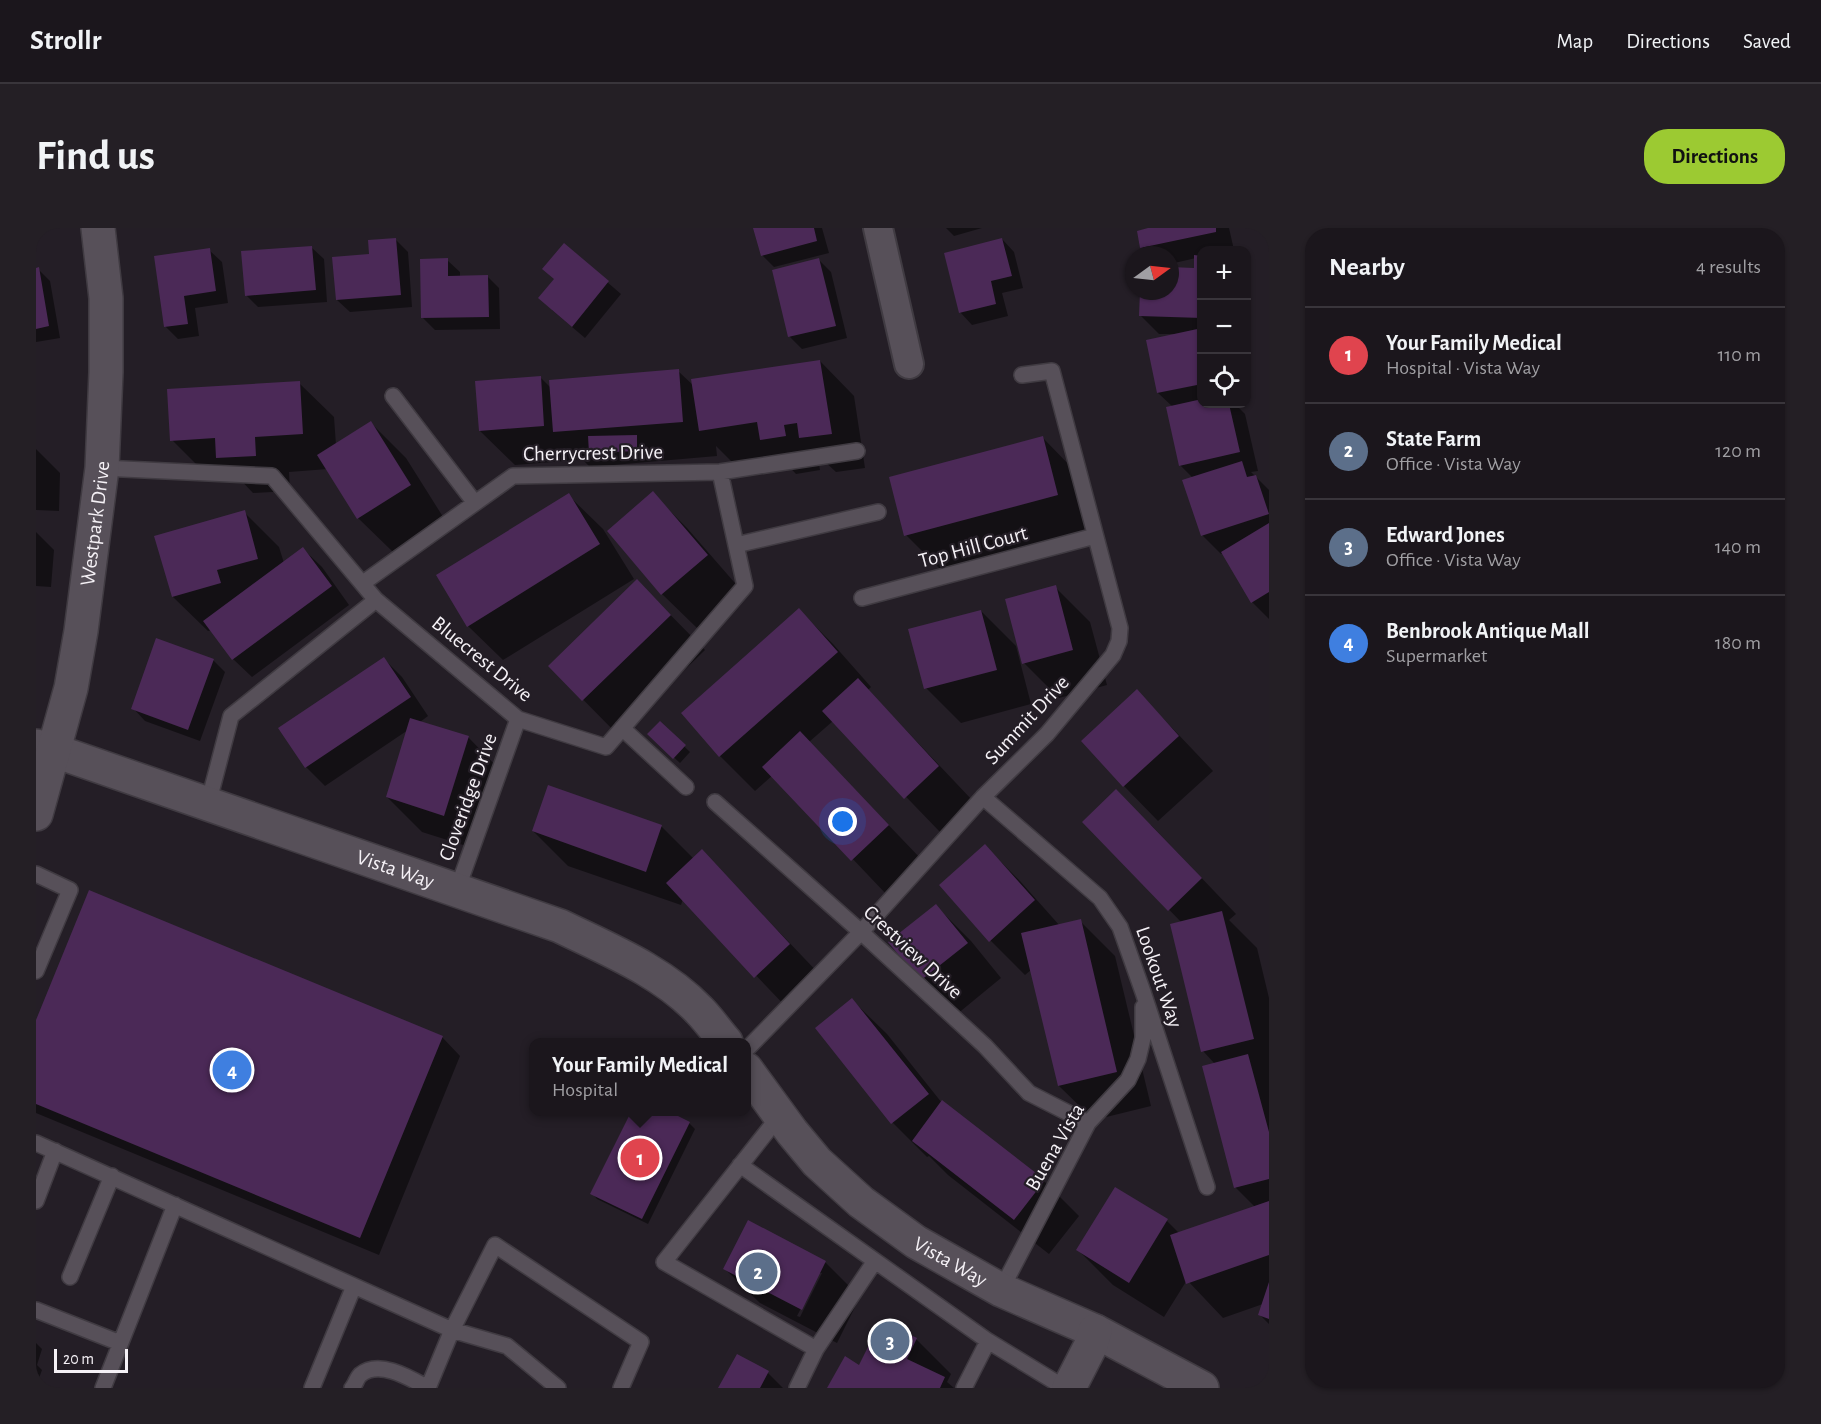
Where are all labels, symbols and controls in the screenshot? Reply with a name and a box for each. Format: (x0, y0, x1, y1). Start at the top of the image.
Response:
text: Strollr (30, 27, 101, 55)
text: Map (1557, 31, 1593, 52)
text: Directions (1626, 31, 1710, 52)
text: Saved (1743, 31, 1791, 52)
button: Directions (1644, 129, 1785, 184)
text: Find us (36, 135, 155, 177)
north arrow (1125, 246, 1179, 300)
map controls (1197, 246, 1251, 408)
button: + (1197, 246, 1251, 300)
text: Nearby (1329, 254, 1405, 280)
text: 4 results (1696, 257, 1761, 277)
button: − (1197, 300, 1251, 354)
text: Your Family Medical (1386, 332, 1562, 354)
text: 1 (1345, 345, 1352, 365)
text: 110 m (1717, 345, 1761, 365)
button: locate (1197, 354, 1251, 408)
text: Hospital · Vista Way (1386, 358, 1540, 378)
text: State Farm (1386, 428, 1481, 450)
street label: Cherrycrest Drive (523, 441, 663, 465)
text: 2 (1344, 441, 1353, 461)
text: 120 m (1715, 441, 1761, 461)
text: Office · Vista Way (1386, 454, 1521, 474)
street label: Westpark Drive (76, 461, 113, 587)
street label: Top Hill Court (916, 522, 1030, 572)
text: Edward Jones (1386, 524, 1505, 546)
text: 3 (1344, 537, 1353, 557)
text: 140 m (1715, 537, 1761, 557)
text: Office · Vista Way (1386, 550, 1521, 570)
street label: Bluecrest Drive (428, 612, 536, 706)
text: Benbrook Antique Mall (1386, 620, 1590, 642)
text: 4 (1343, 633, 1354, 653)
text: 180 m (1715, 633, 1761, 653)
text: Supermarket (1386, 646, 1487, 666)
street label: Summit Drive (981, 672, 1073, 768)
street label: Cloveridge Drive (435, 730, 501, 864)
your location (828, 807, 857, 836)
street label: Vista Way (354, 846, 437, 892)
street label: Crestview Drive (860, 901, 966, 1003)
street label: Lookout Way (1132, 924, 1186, 1030)
popup (529, 1038, 751, 1116)
pin: 4 (212, 1048, 252, 1092)
text: Your Family Medical (552, 1054, 728, 1076)
text: Hospital (552, 1080, 618, 1100)
street label: Buena Vista (1022, 1100, 1088, 1194)
pin: 1 (620, 1136, 660, 1180)
street label: Vista Way (910, 1232, 991, 1290)
pin: 2 (738, 1250, 778, 1294)
pin: 3 (870, 1318, 910, 1364)
scale bar (54, 1346, 128, 1374)
text: 20 m (63, 1351, 94, 1367)

